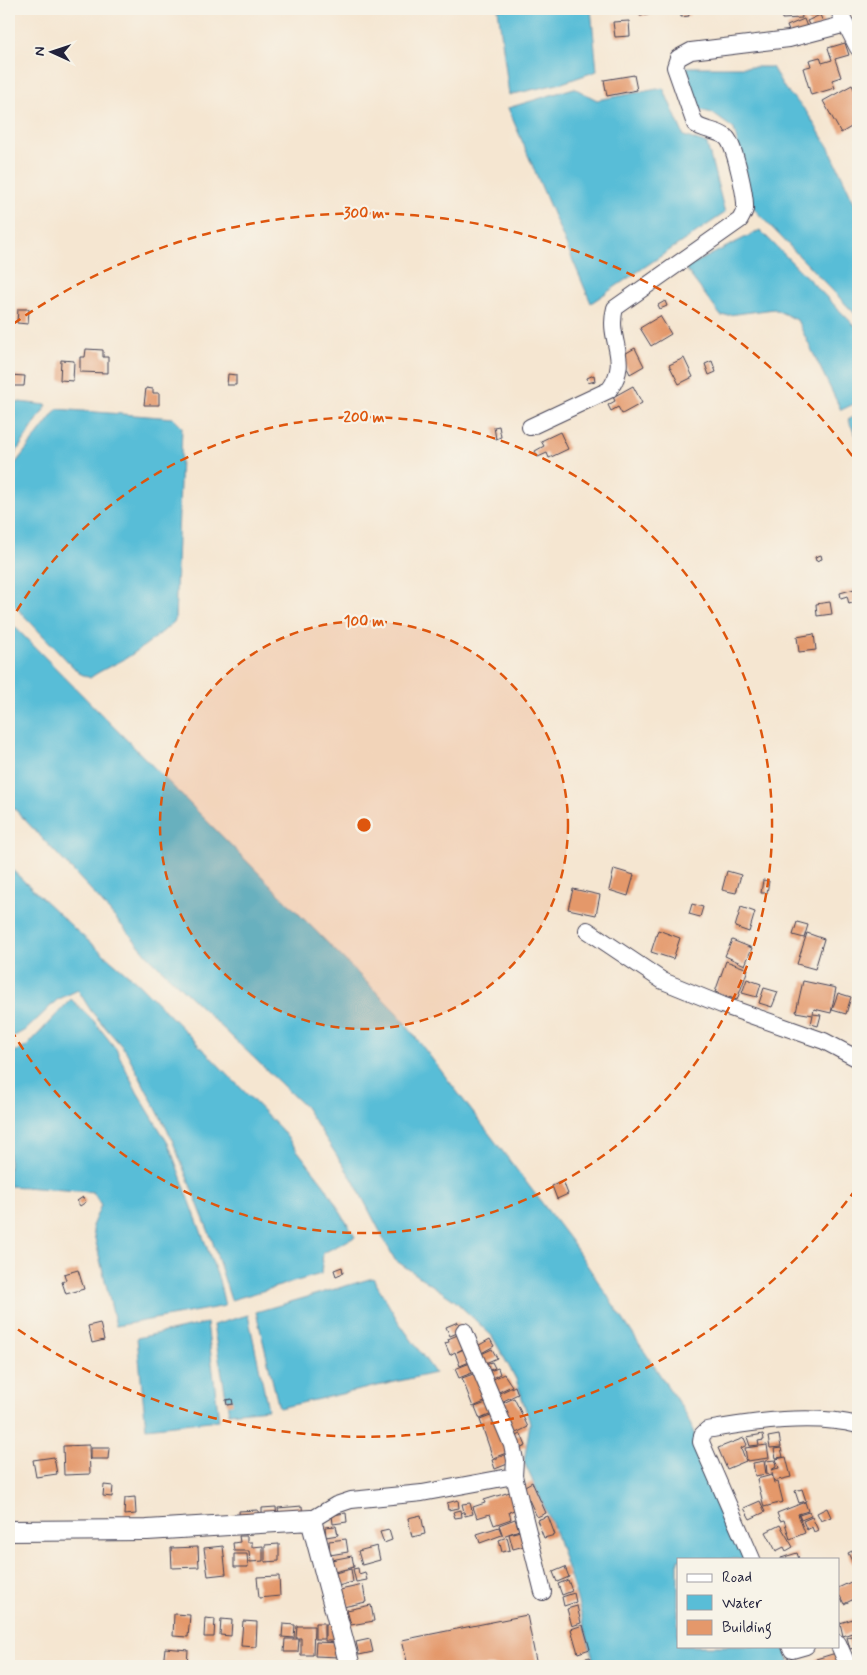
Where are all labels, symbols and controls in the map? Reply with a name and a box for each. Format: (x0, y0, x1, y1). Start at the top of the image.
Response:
north arrow (28, 28, 78, 78)
text: N (31, 46, 49, 57)
text: 300 m (344, 204, 384, 224)
text: 200 m (344, 408, 385, 428)
text: 100 m (344, 612, 384, 632)
centre of rings (355, 816, 373, 834)
legend (677, 1558, 840, 1648)
text: Road (722, 1568, 752, 1588)
text: Water (722, 1594, 762, 1614)
text: Building (722, 1618, 772, 1639)

